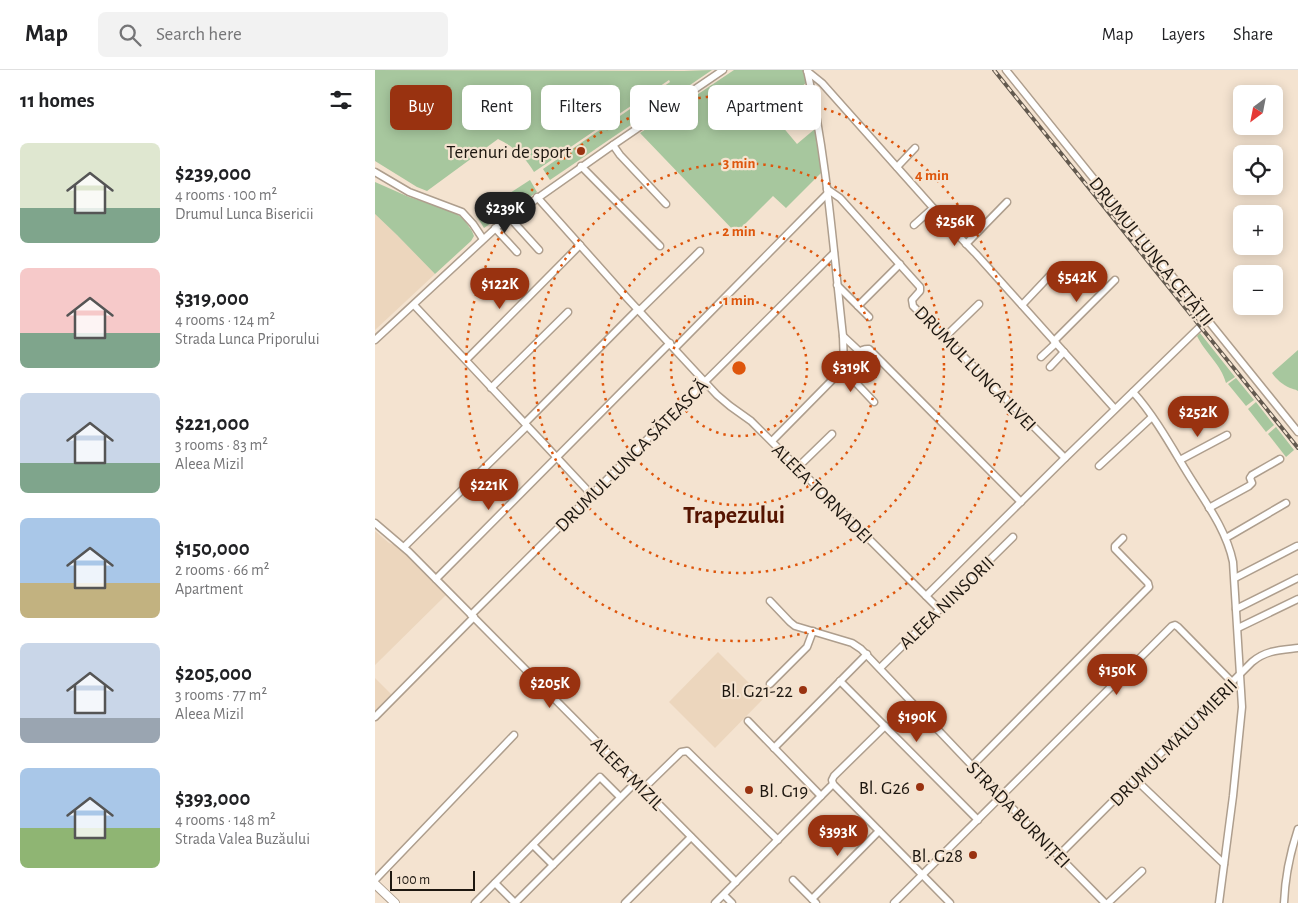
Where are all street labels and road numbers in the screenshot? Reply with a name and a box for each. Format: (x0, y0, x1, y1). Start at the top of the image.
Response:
street label: DRUMUL LUNCA CETĂȚII (1084, 173, 1218, 331)
street label: DRUMUL LUNCA ILVEI (911, 303, 1039, 435)
street label: DRUMUL LUNCA SĂTEASCĂ (551, 375, 712, 536)
street label: ALEEA TORNADEI (768, 440, 876, 548)
street label: ALEEA NINSORII (896, 553, 998, 653)
street label: DRUMUL MALU MIERII (1107, 676, 1241, 810)
street label: ALEEA MIZIL (587, 734, 667, 814)
street label: STRADA BURNIȚEI (962, 758, 1073, 873)

